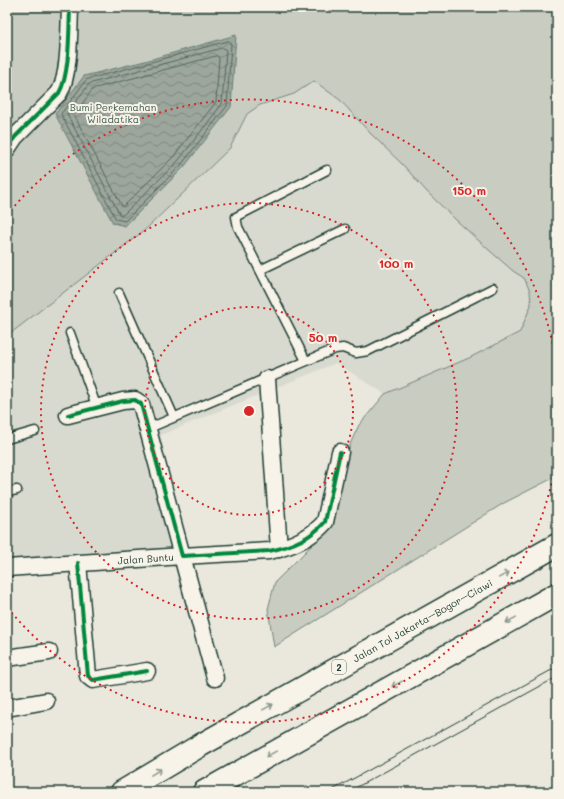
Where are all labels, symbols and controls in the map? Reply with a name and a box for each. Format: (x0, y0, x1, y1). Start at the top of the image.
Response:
park label: Bumi Perkemahan Wiladatika (70, 100, 156, 126)
text: 150 m (452, 182, 486, 198)
text: 100 m (379, 255, 413, 271)
text: 50 m (309, 329, 337, 345)
centre of rings (242, 404, 256, 418)
street label: Jalan Buntu (117, 550, 174, 567)
one-way arrow (497, 570, 509, 578)
street label: Jalan Tol Jakarta–Bogor–Ciawi (350, 576, 495, 665)
one-way arrow (505, 617, 517, 625)
road number: 2 (332, 660, 346, 674)
one-way arrow (391, 680, 403, 688)
one-way arrow (262, 702, 274, 710)
one-way arrow (266, 750, 278, 758)
one-way arrow (150, 768, 161, 776)

